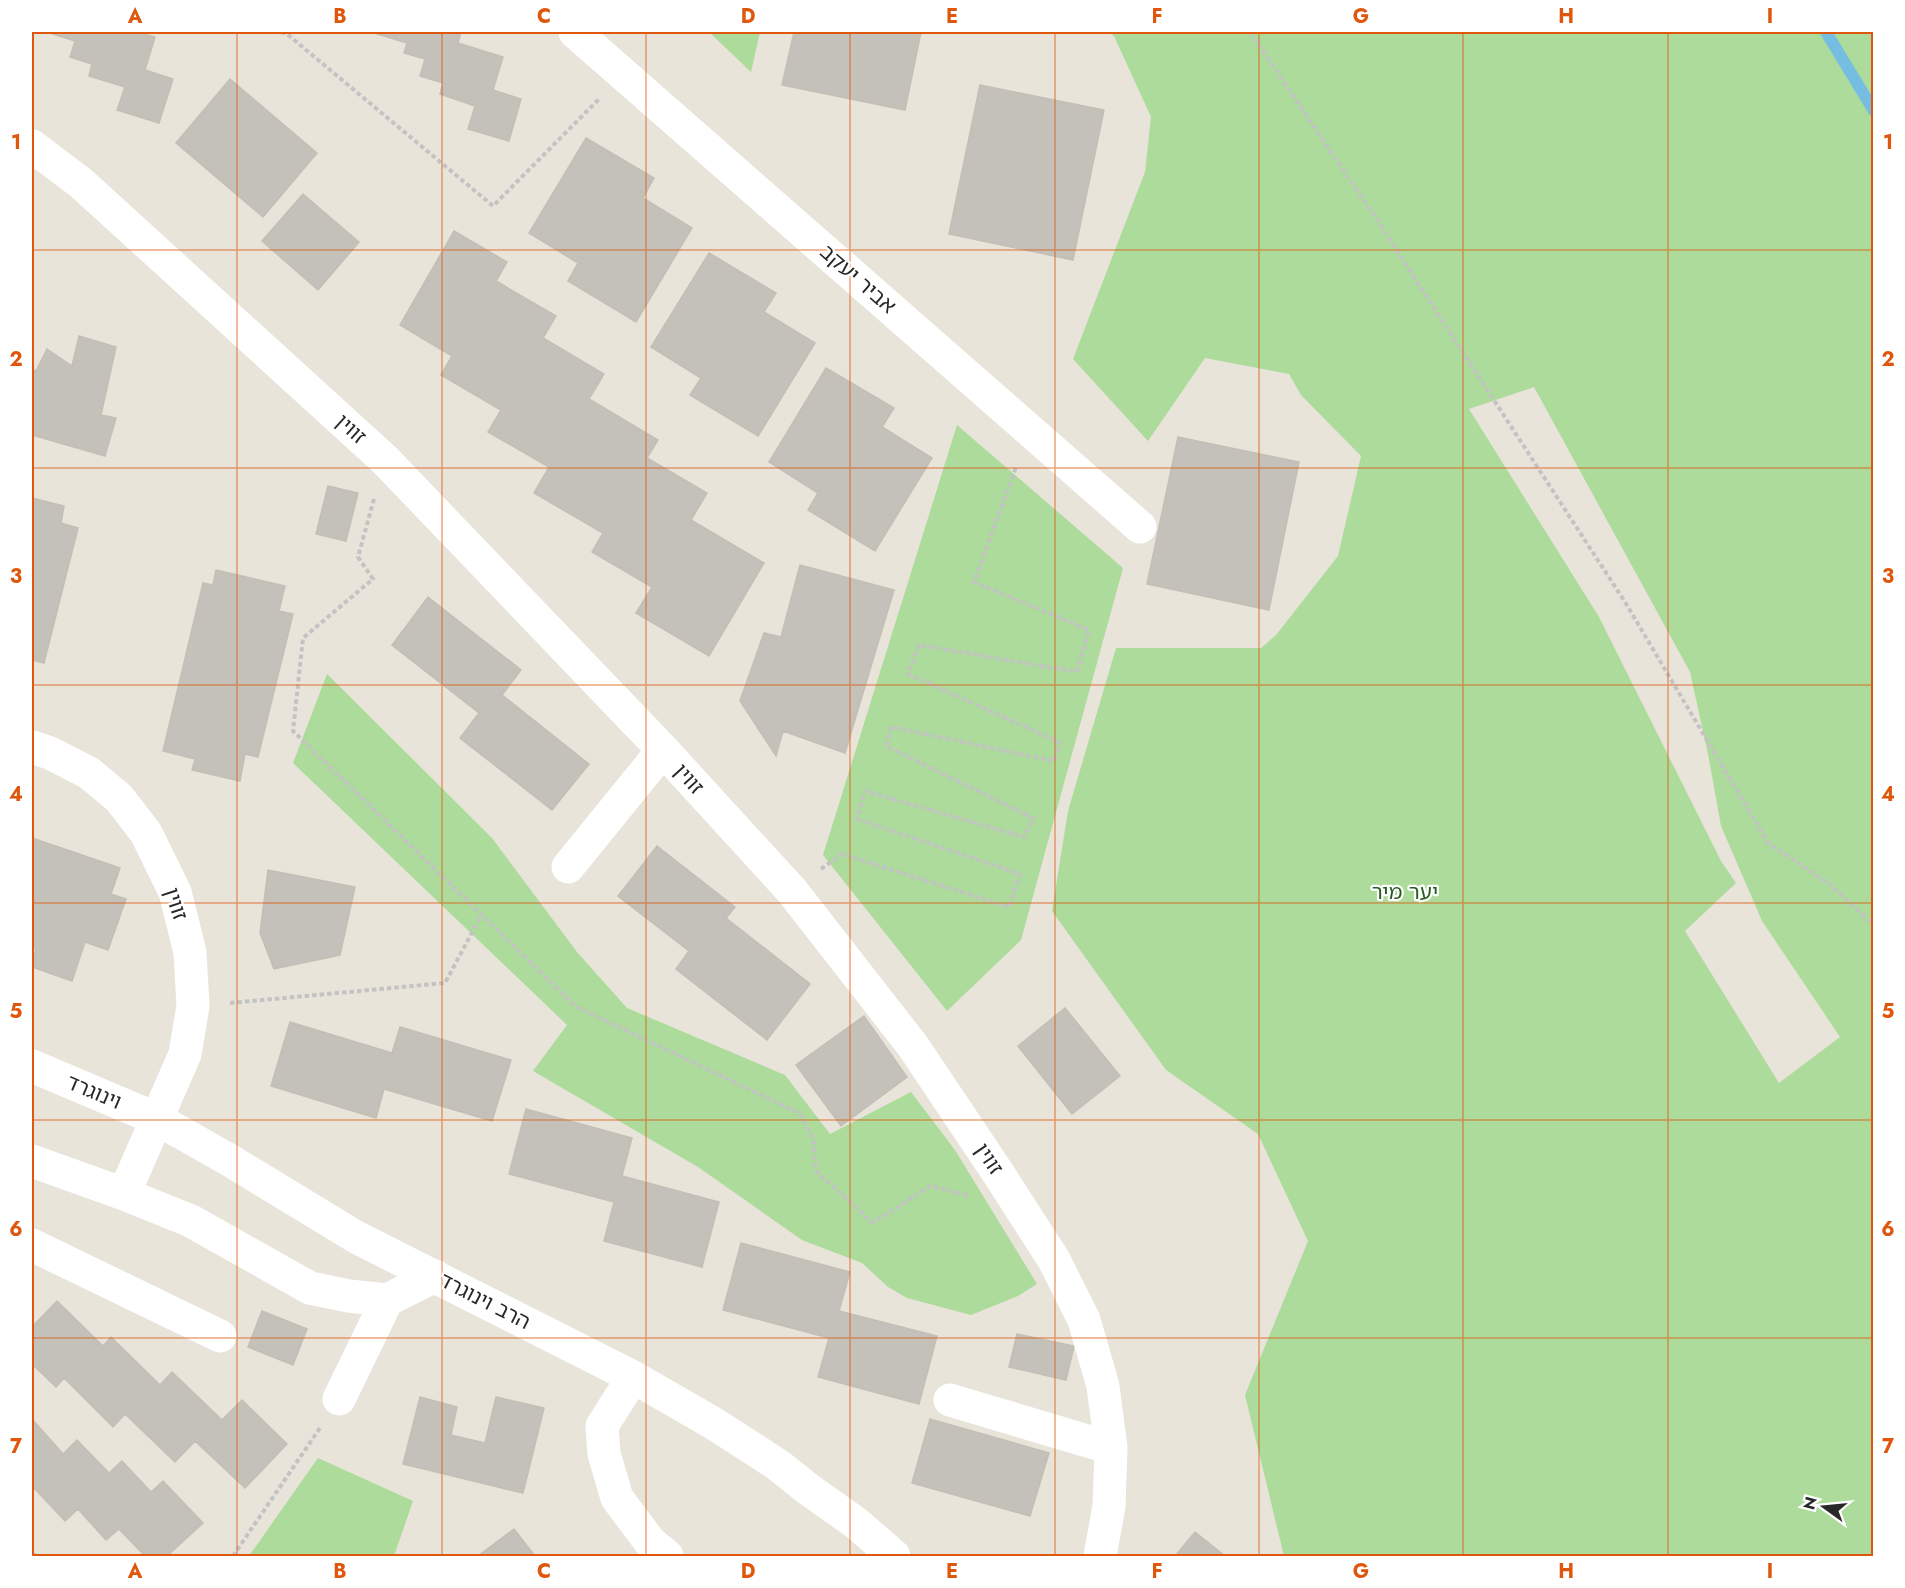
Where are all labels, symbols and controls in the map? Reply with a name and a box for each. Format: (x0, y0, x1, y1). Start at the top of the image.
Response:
text: A (127, 2, 143, 31)
text: B (333, 2, 347, 31)
text: C (537, 2, 551, 31)
text: D (741, 2, 755, 31)
text: E (946, 2, 958, 31)
text: F (1151, 2, 1163, 31)
text: G (1353, 2, 1369, 31)
text: H (1558, 2, 1574, 31)
text: I (1767, 2, 1773, 31)
text: 1 (11, 128, 21, 157)
text: 1 (1883, 128, 1893, 157)
street label: אביר יעקב (813, 237, 903, 321)
text: 2 (9, 345, 23, 374)
text: 2 (1881, 345, 1895, 374)
street label: זווין (329, 407, 373, 451)
text: 3 (10, 562, 22, 591)
text: 3 (1882, 562, 1894, 591)
street label: זווין (667, 757, 711, 801)
text: 4 (9, 780, 23, 809)
text: 4 (1881, 780, 1895, 809)
park label: יער מיר (1372, 877, 1438, 907)
street label: זווין (157, 884, 195, 924)
text: 5 (10, 997, 23, 1026)
text: 5 (1882, 997, 1895, 1026)
street label: וינוגרד (62, 1067, 126, 1117)
street label: זווין (967, 1137, 1011, 1181)
text: 6 (9, 1215, 23, 1244)
text: 6 (1881, 1215, 1895, 1244)
street label: הרב וינוגרד (434, 1265, 536, 1337)
text: 7 (10, 1432, 23, 1461)
text: 7 (1882, 1432, 1895, 1461)
north arrow (1794, 1477, 1854, 1537)
text: N (1797, 1494, 1823, 1512)
text: A (127, 1557, 143, 1586)
text: B (333, 1557, 347, 1586)
text: C (537, 1557, 551, 1586)
text: D (741, 1557, 755, 1586)
text: E (946, 1557, 958, 1586)
text: F (1151, 1557, 1163, 1586)
text: G (1353, 1557, 1369, 1586)
text: H (1558, 1557, 1574, 1586)
text: I (1767, 1557, 1773, 1586)

